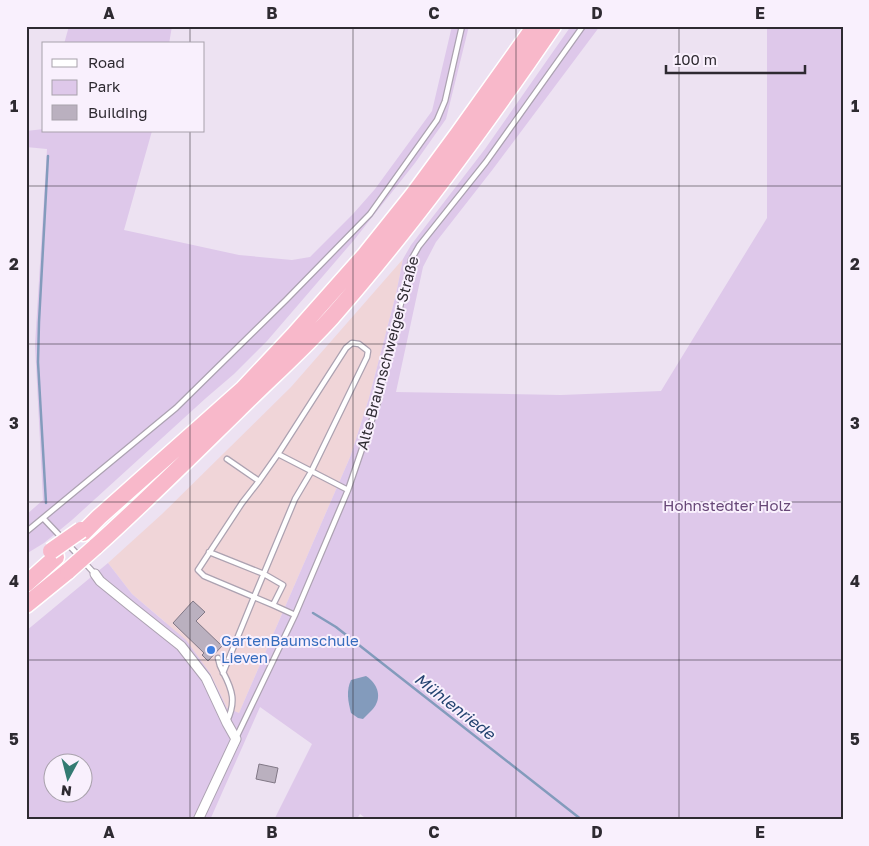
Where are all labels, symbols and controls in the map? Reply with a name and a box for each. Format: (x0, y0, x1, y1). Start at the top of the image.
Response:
text: A (103, 3, 115, 23)
text: B (266, 3, 278, 23)
text: C (428, 3, 440, 23)
text: D (591, 3, 603, 23)
text: E (755, 3, 765, 23)
legend (42, 42, 205, 132)
scale bar (666, 42, 805, 74)
text: 100 m (674, 50, 717, 68)
text: Road (88, 53, 125, 71)
text: Park (88, 77, 121, 95)
text: 1 (10, 96, 18, 116)
text: 1 (851, 96, 859, 116)
text: Building (88, 103, 148, 121)
text: 2 (9, 254, 19, 274)
street label: Alte Braunschweiger Straße (353, 254, 422, 451)
text: 2 (850, 254, 860, 274)
text: 3 (9, 413, 19, 433)
text: 3 (850, 413, 860, 433)
park label: Hohnstedter Holz (663, 496, 791, 514)
text: 4 (9, 571, 19, 591)
text: 4 (850, 571, 860, 591)
place label: GartenBaumschule Lieven (221, 631, 359, 666)
marker: GartenBaumschule Lieven (205, 644, 217, 656)
water label: Mühlenriede (411, 668, 500, 745)
text: 5 (9, 729, 19, 749)
text: 5 (850, 729, 860, 749)
north arrow (42, 754, 92, 804)
text: N (60, 782, 73, 800)
text: A (103, 822, 115, 842)
text: B (266, 822, 278, 842)
text: C (428, 822, 440, 842)
text: D (591, 822, 603, 842)
text: E (755, 822, 765, 842)

